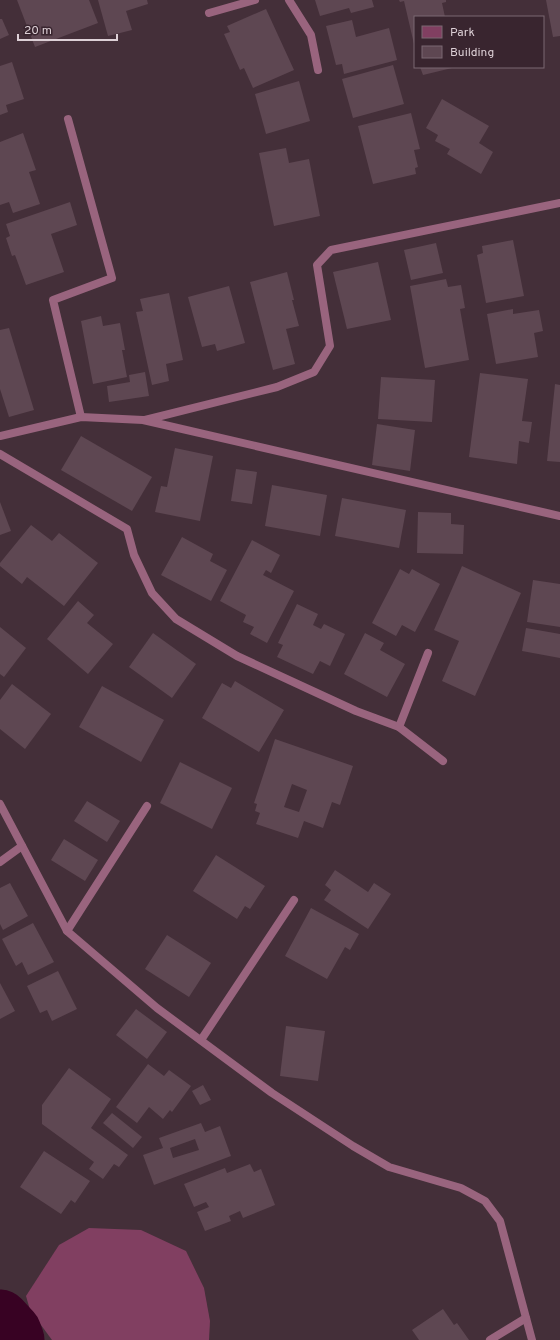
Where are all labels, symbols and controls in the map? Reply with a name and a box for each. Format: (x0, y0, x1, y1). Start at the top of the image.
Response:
scale bar (18, 16, 117, 42)
legend (414, 16, 544, 68)
text: 20 m (24, 23, 52, 39)
text: Park (450, 25, 475, 41)
text: Building (450, 45, 494, 61)

